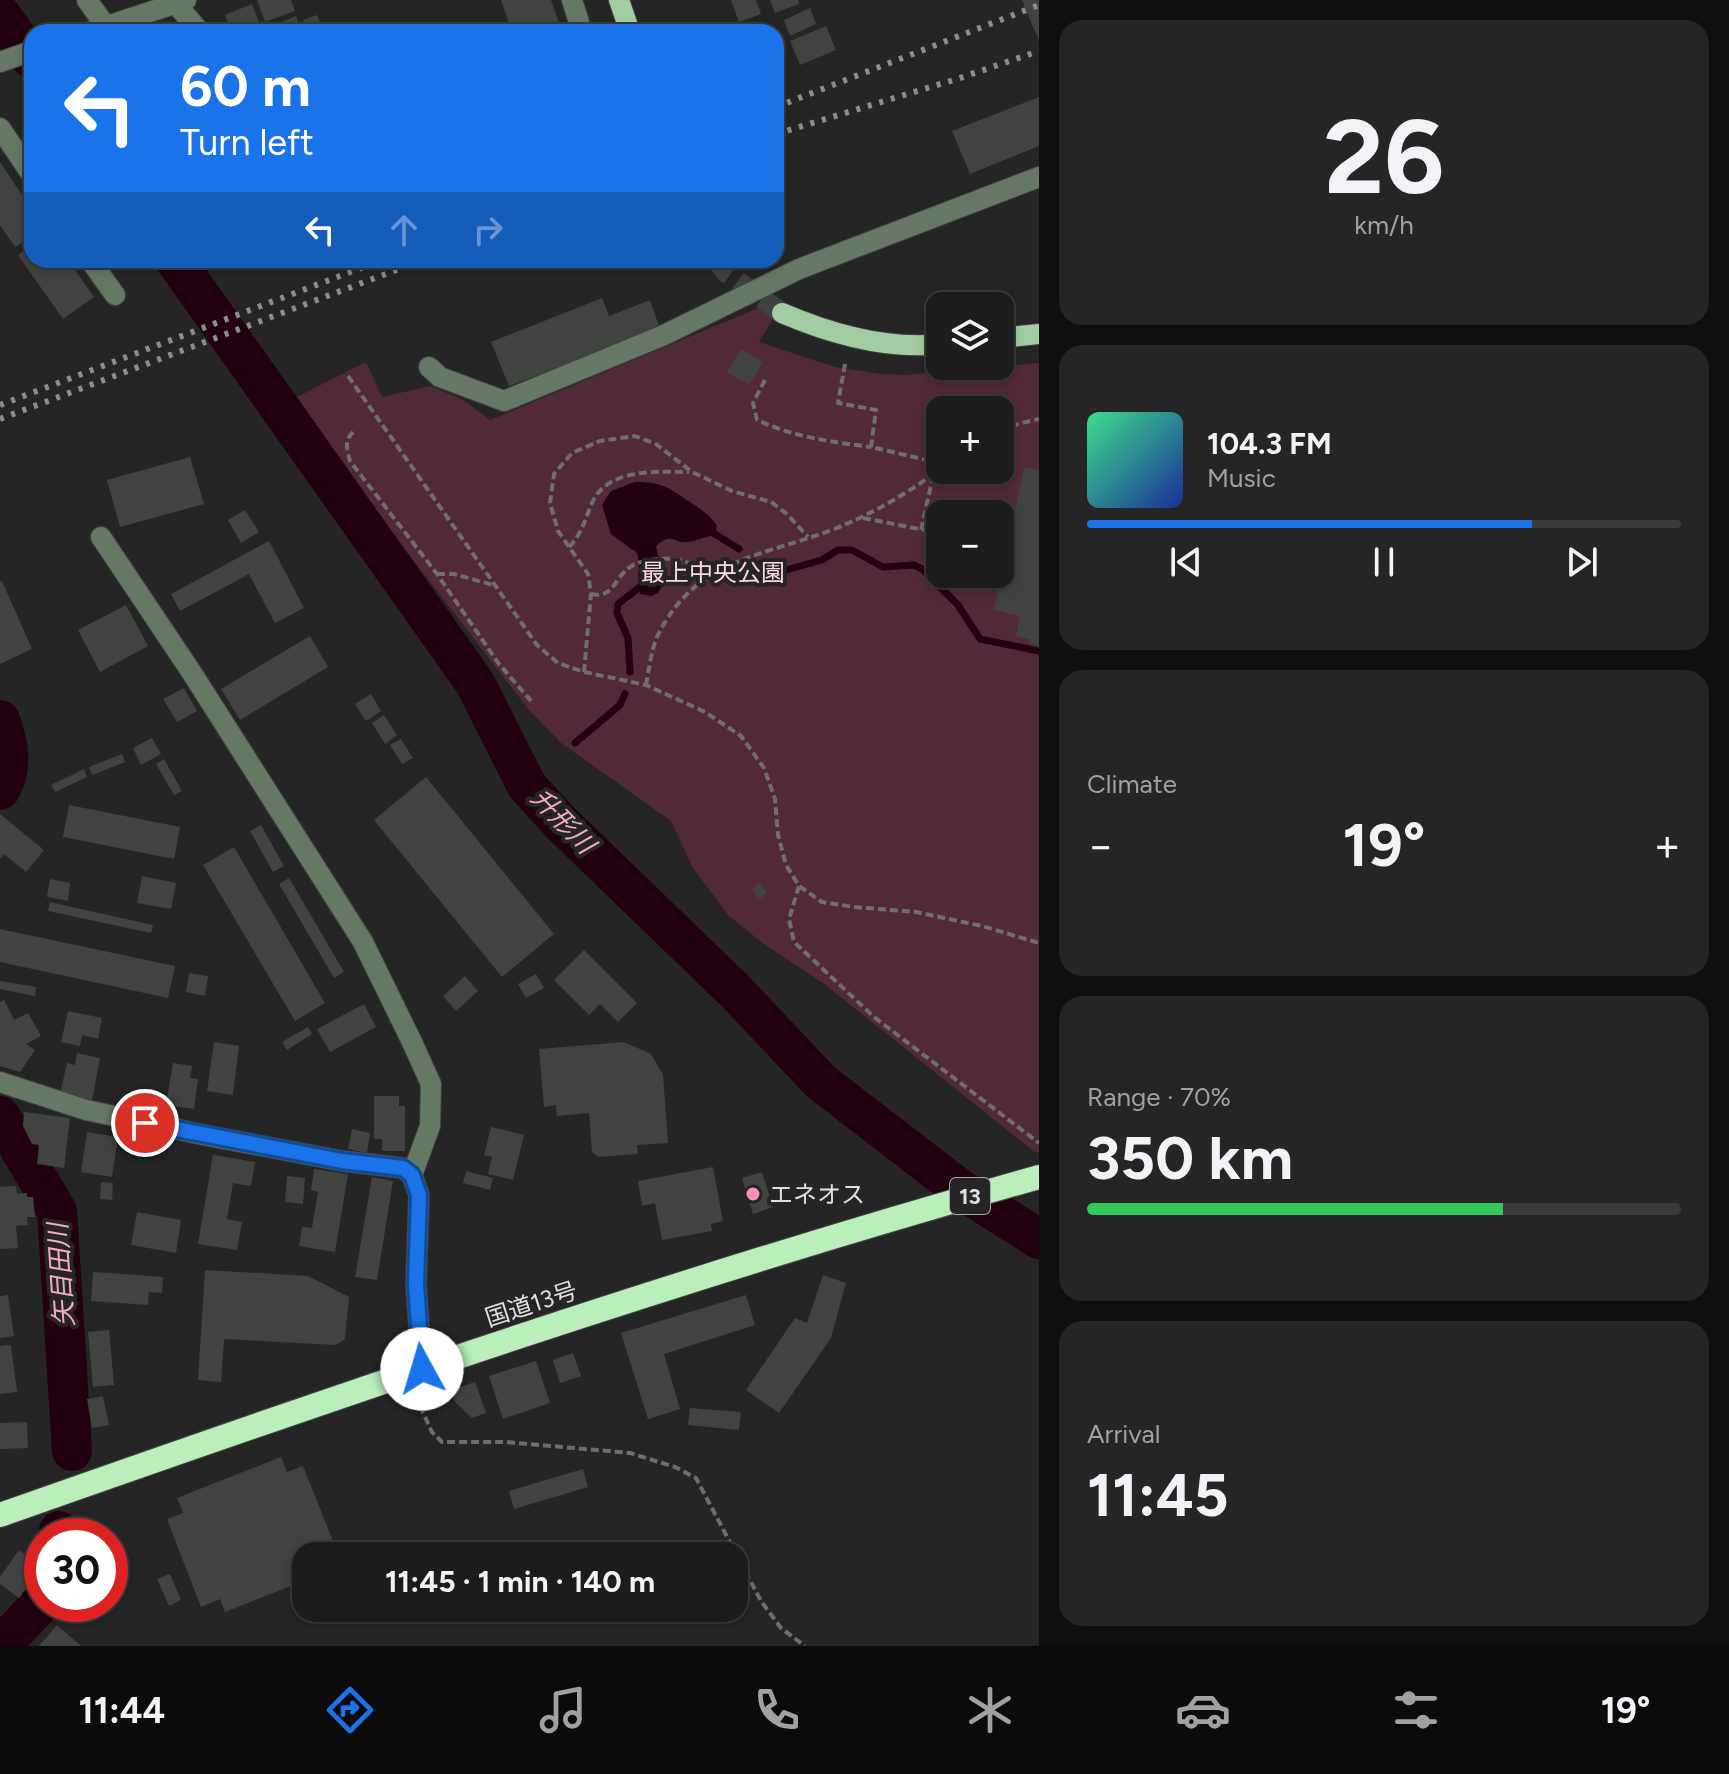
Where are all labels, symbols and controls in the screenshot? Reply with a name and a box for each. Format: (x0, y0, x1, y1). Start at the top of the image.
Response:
text: 60 m (180, 53, 311, 120)
icon: left (48, 56, 152, 160)
text: 26 (1324, 94, 1444, 219)
text: Turn left (180, 121, 314, 164)
icon: left (298, 208, 342, 252)
icon: ahead (382, 208, 426, 252)
icon: right (466, 208, 510, 252)
text: km/h (1354, 209, 1414, 241)
map controls (926, 292, 1014, 588)
button: layers (926, 292, 1014, 380)
button: + (926, 396, 1014, 484)
text: 104.3 FM (1207, 425, 1332, 462)
text: Music (1207, 462, 1276, 494)
button: − (926, 500, 1014, 588)
icon: previous (1164, 540, 1208, 584)
icon: pause (1362, 540, 1406, 584)
icon: next (1560, 540, 1604, 584)
park label: 最上中央公園 (641, 558, 785, 587)
text: Climate (1087, 768, 1177, 800)
water label: 升形川 (524, 782, 604, 862)
text: 19° (1343, 809, 1425, 881)
text: − (1087, 819, 1114, 872)
text: + (1654, 819, 1681, 872)
text: Range · 70% (1087, 1081, 1231, 1113)
pin (111, 1089, 179, 1157)
icon: arrive (123, 1101, 167, 1145)
text: 350 km (1087, 1122, 1293, 1194)
road number: 13 (950, 1178, 990, 1214)
place label: エネオス (769, 1180, 865, 1209)
marker: エネオス (744, 1185, 762, 1203)
water label: 矢目田川 (41, 1219, 81, 1328)
street label: 国道13号 (481, 1276, 581, 1332)
position arrow (380, 1327, 464, 1411)
text: Arrival (1087, 1418, 1160, 1450)
text: 11:45 (1087, 1459, 1229, 1531)
speed limit sign: 30 (24, 1518, 128, 1622)
text: 11:45 · 1 min · 140 m (385, 1563, 655, 1600)
icon: directions (322, 1682, 378, 1738)
icon: music (535, 1682, 591, 1738)
icon: phone (749, 1682, 805, 1738)
icon: climate (962, 1682, 1018, 1738)
icon: car (1175, 1682, 1231, 1738)
icon: filters (1388, 1682, 1444, 1738)
text: 11:44 (79, 1689, 165, 1732)
text: 19° (1601, 1689, 1650, 1732)

